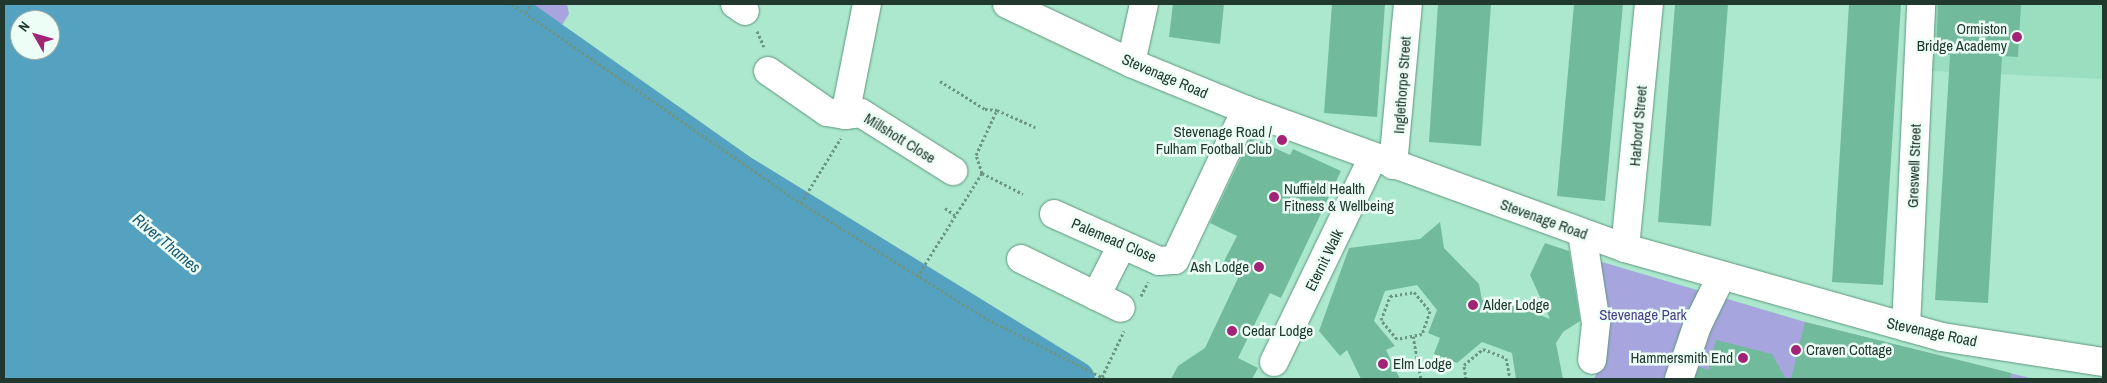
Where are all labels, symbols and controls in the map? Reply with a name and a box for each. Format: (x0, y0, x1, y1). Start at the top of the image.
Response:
north arrow (10, 10, 60, 60)
text: N (14, 18, 34, 35)
place label: Ormiston Bridge Academy (1916, 19, 2007, 54)
marker: Ormiston Bridge Academy (2011, 31, 2023, 43)
street label: Inglethorpe Street (1390, 36, 1414, 134)
street label: Stevenage Road (1119, 50, 1211, 102)
street label: Harbord Street (1626, 85, 1650, 167)
street label: Millshott Close (861, 109, 939, 167)
place label: Stevenage Road / Fulham Football Club (1156, 122, 1272, 157)
street label: Greswell Street (1904, 124, 1924, 208)
marker: Stevenage Road / Fulham Football Club (1276, 134, 1288, 146)
place label: Nuffield Health Fitness & Wellbeing (1284, 179, 1394, 214)
marker: Nuffield Health Fitness & Wellbeing (1268, 191, 1280, 203)
street label: Stevenage Road (1498, 195, 1590, 243)
water label: River Thames (129, 209, 205, 277)
street label: Palemead Close (1069, 214, 1159, 266)
street label: Eternit Walk (1301, 226, 1347, 294)
place label: Ash Lodge (1190, 258, 1249, 276)
marker: Ash Lodge (1253, 261, 1265, 273)
place label: Alder Lodge (1483, 296, 1549, 314)
marker: Alder Lodge (1467, 299, 1479, 311)
park label: Stevenage Park (1599, 306, 1687, 324)
street label: Stevenage Road (1885, 314, 1979, 350)
place label: Cedar Lodge (1242, 322, 1313, 340)
marker: Cedar Lodge (1226, 325, 1238, 337)
place label: Craven Cottage (1806, 341, 1892, 359)
marker: Craven Cottage (1790, 344, 1802, 356)
place label: Hammersmith End (1630, 349, 1733, 367)
marker: Hammersmith End (1737, 352, 1749, 364)
place label: Elm Lodge (1393, 355, 1452, 373)
marker: Elm Lodge (1377, 358, 1389, 370)

